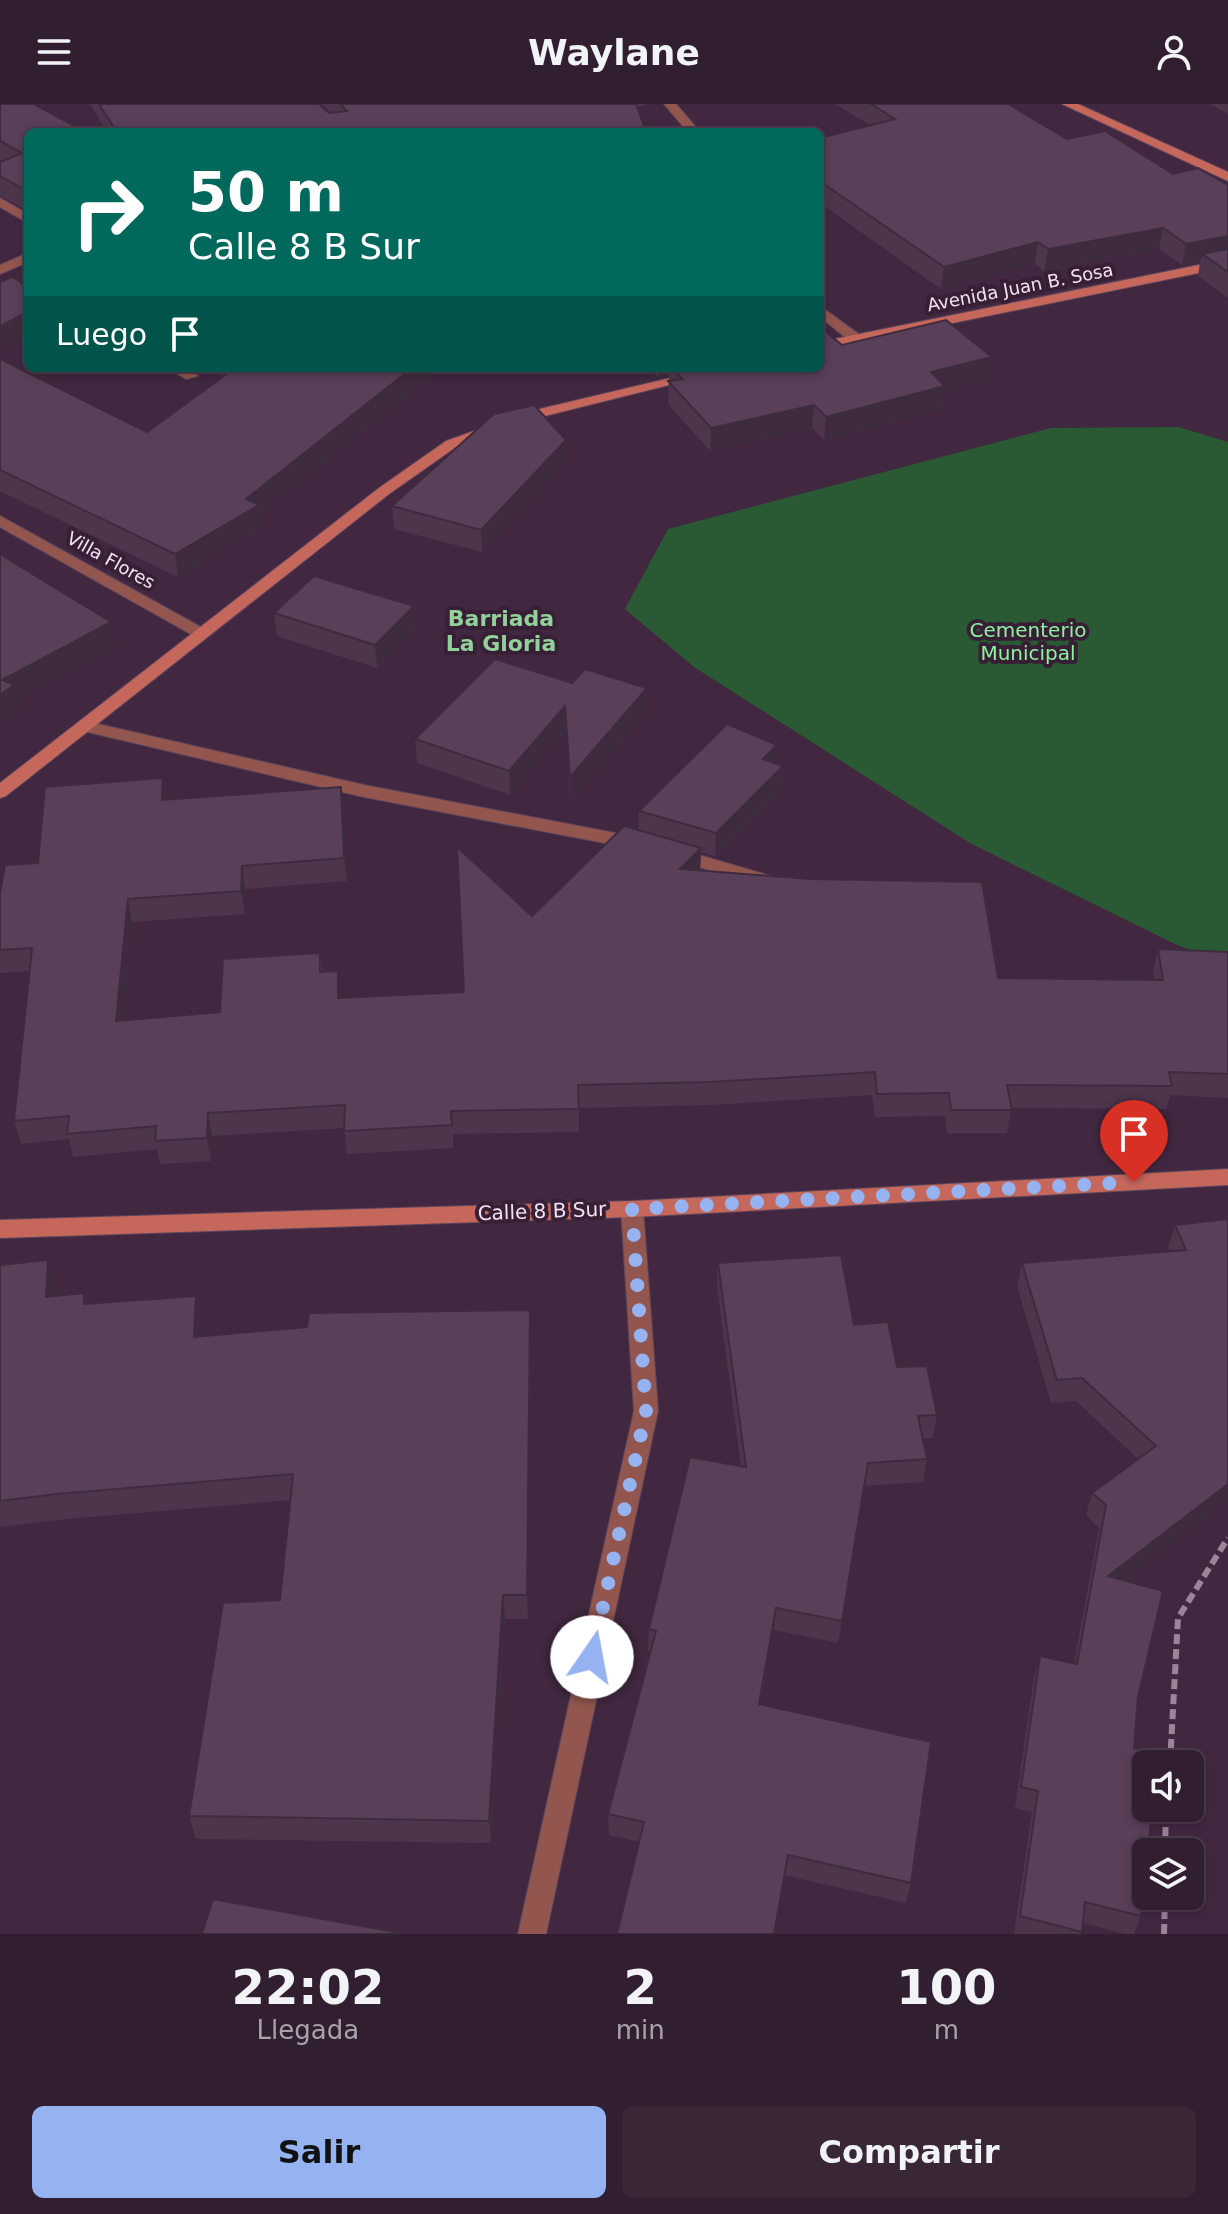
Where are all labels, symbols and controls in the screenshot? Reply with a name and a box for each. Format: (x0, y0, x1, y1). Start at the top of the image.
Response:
icon: menu (32, 30, 76, 74)
icon: person (1152, 30, 1196, 74)
text: Waylane (528, 32, 700, 73)
text: 50 m (188, 159, 344, 224)
icon: right (56, 160, 160, 264)
text: Calle 8 B Sur (188, 226, 420, 267)
street label: Avenida Juan B. Sosa (925, 259, 1115, 315)
icon: arrive (163, 312, 207, 356)
text: Luego (56, 317, 147, 352)
street label: Villa Flores (63, 527, 159, 593)
district label: Barriada La Gloria (446, 606, 556, 656)
park label: Cementerio Municipal (970, 618, 1086, 665)
pin (1100, 1100, 1168, 1182)
icon: arrive (1112, 1112, 1156, 1156)
street label: Calle 8 B Sur (477, 1197, 608, 1225)
position arrow (550, 1615, 634, 1699)
map controls (1132, 1750, 1204, 1910)
button: sound (1132, 1750, 1204, 1822)
button: layers (1132, 1838, 1204, 1910)
text: 22:02 (231, 1959, 384, 2015)
text: 2 (624, 1959, 657, 2015)
text: 100 (896, 1959, 996, 2015)
text: Llegada (257, 2015, 359, 2045)
text: min (616, 2015, 665, 2045)
text: m (934, 2015, 959, 2045)
button: Salir (32, 2106, 606, 2198)
button: Compartir (622, 2106, 1196, 2198)

